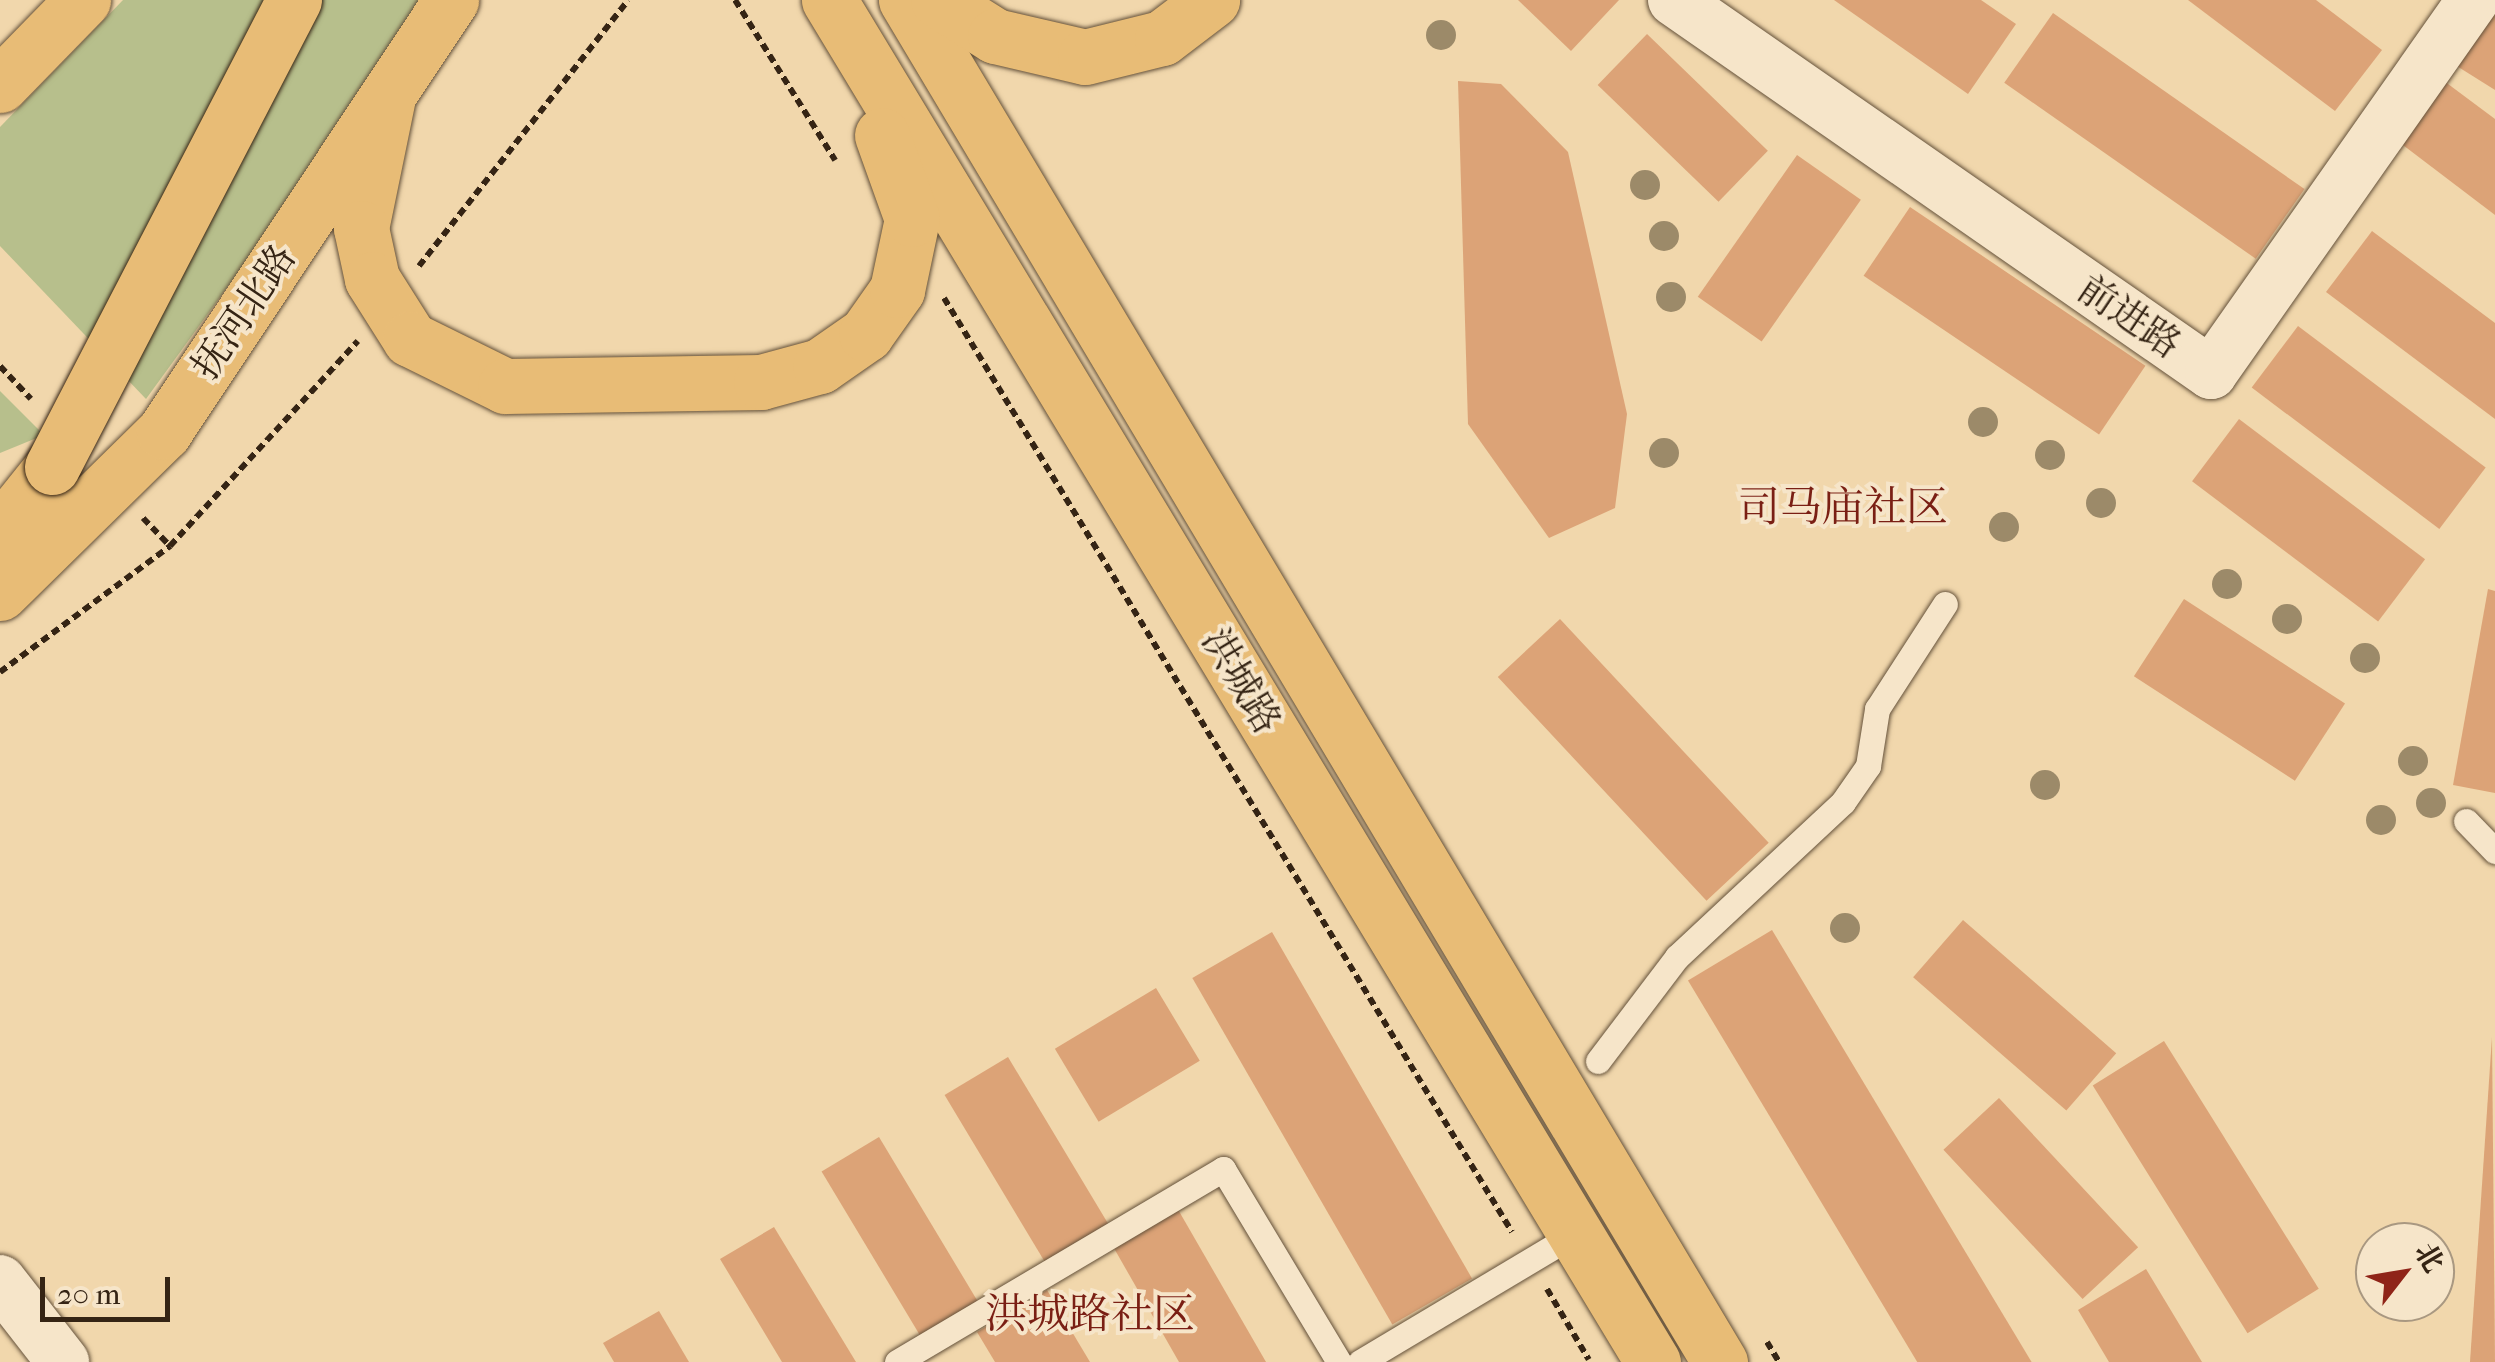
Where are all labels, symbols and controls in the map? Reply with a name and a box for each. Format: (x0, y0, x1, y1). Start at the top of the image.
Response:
street label: 抚河北路 (183, 236, 305, 388)
street label: 前进路 (2069, 266, 2189, 368)
district label: 司马庙社区 (1738, 483, 1948, 533)
street label: 洪城路 (1192, 620, 1290, 742)
north arrow (2355, 1222, 2455, 1322)
text: 北 (2408, 1237, 2451, 1278)
scale bar (45, 1257, 175, 1319)
text: 20 m (57, 1277, 120, 1312)
district label: 洪城路社区 (985, 1290, 1195, 1340)

